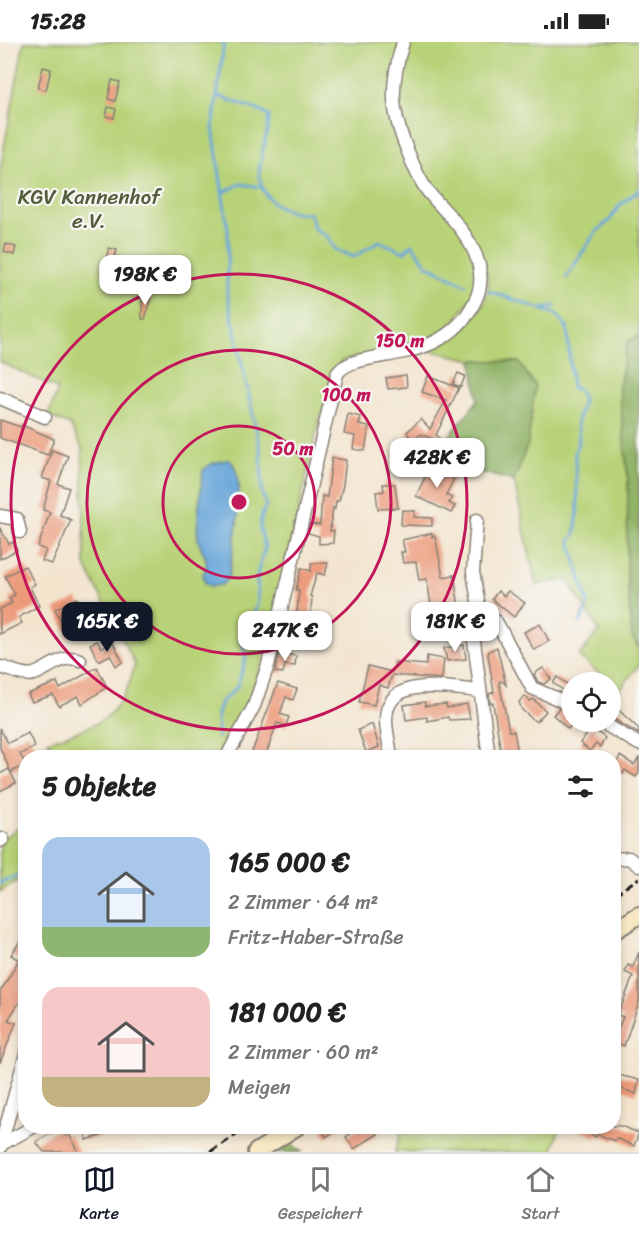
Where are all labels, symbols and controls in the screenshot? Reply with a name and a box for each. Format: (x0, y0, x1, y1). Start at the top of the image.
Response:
text: 15:28 (30, 2, 85, 41)
park label: KGV Kannenhof e.V. (18, 178, 163, 240)
pin: 198K € (96, 255, 194, 306)
text: 198K € (113, 257, 177, 292)
text: 150 m (376, 325, 424, 357)
text: 100 m (322, 379, 371, 411)
text: 50 m (273, 433, 314, 465)
pin: 428K € (388, 438, 486, 489)
text: 428K € (404, 440, 470, 475)
centre of rings (229, 492, 249, 512)
pin: 165K € (58, 602, 156, 653)
pin: 181K € (406, 602, 504, 653)
text: 165K € (76, 604, 138, 639)
text: 181K € (425, 604, 485, 639)
pin: 247K € (236, 611, 334, 662)
text: 247K € (252, 613, 318, 648)
map controls (561, 672, 621, 732)
button: locate (561, 672, 621, 732)
text: 5 Objekte (42, 763, 156, 809)
icon: filters (564, 770, 597, 803)
text: 165 000 € (228, 839, 350, 885)
icon: home (90, 861, 162, 933)
text: 2 Zimmer · 64 m² (228, 885, 378, 920)
text: Fritz-Haber-Straße (228, 920, 404, 955)
text: 181 000 € (228, 989, 346, 1035)
icon: home (90, 1011, 162, 1083)
text: 2 Zimmer · 60 m² (228, 1035, 379, 1070)
text: Meigen (228, 1070, 291, 1105)
tab: Karte (80, 1163, 119, 1228)
tab: Gespeichert (278, 1163, 362, 1228)
tab: Start (521, 1163, 559, 1228)

